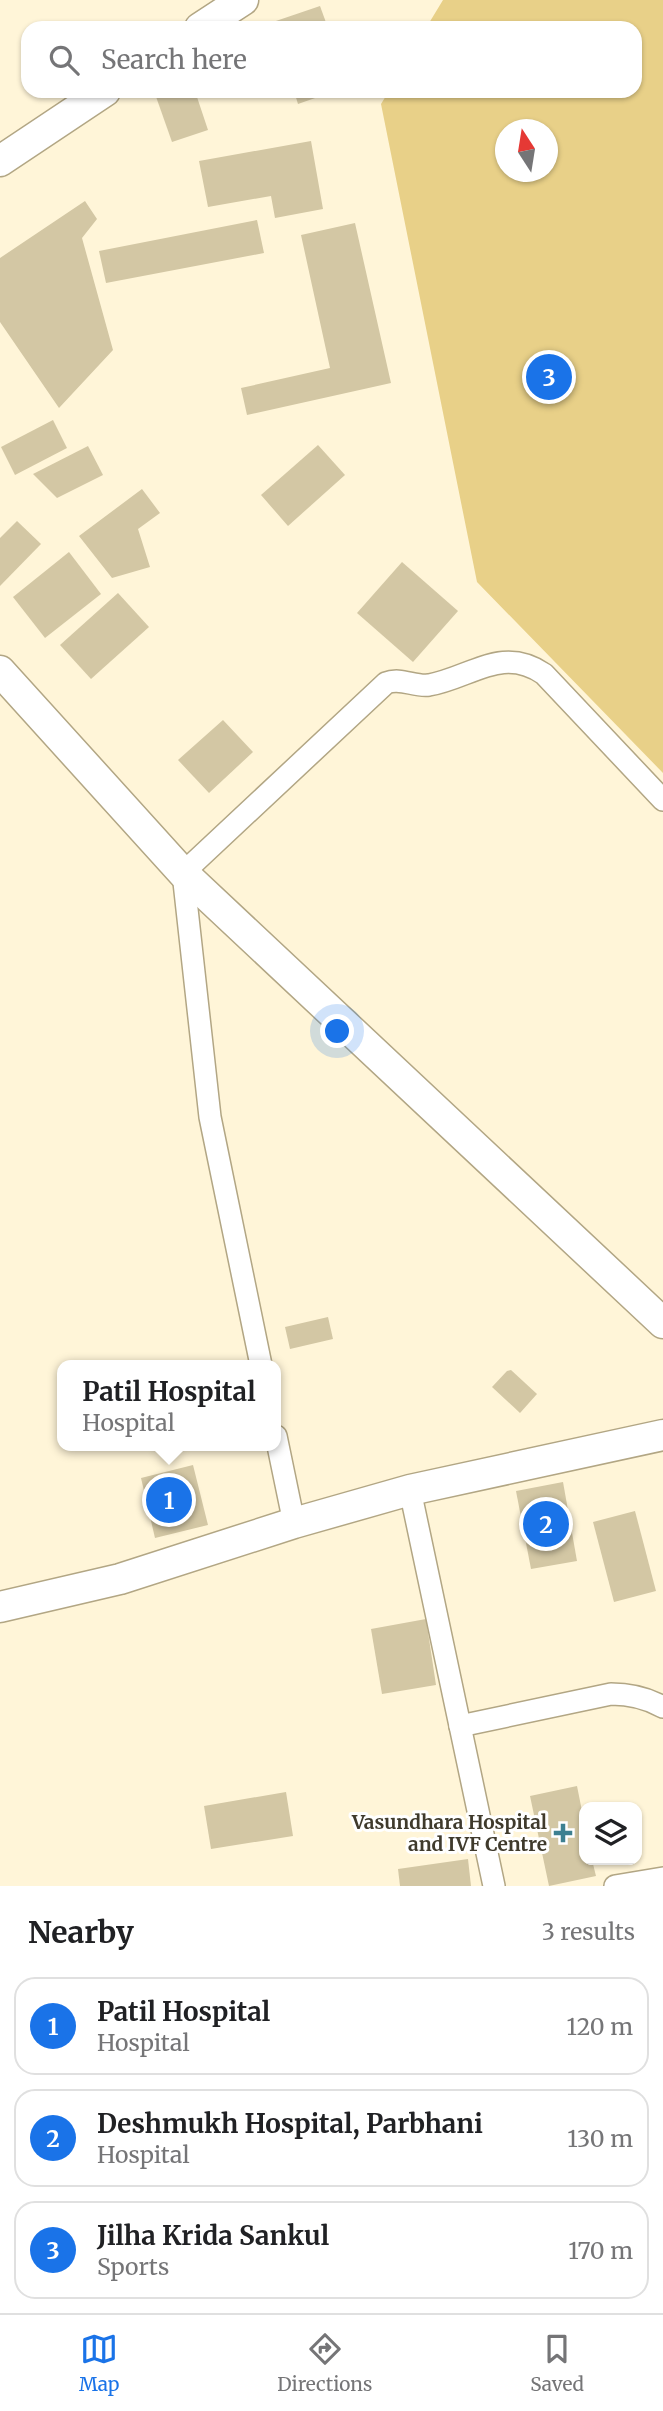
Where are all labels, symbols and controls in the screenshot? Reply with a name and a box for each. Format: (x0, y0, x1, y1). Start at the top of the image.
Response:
search box (21, 21, 642, 98)
icon: search (45, 41, 83, 79)
text: Search here (101, 43, 247, 76)
north arrow (495, 119, 558, 182)
pin: 3 (526, 351, 572, 403)
your location (320, 1014, 354, 1048)
popup (57, 1360, 281, 1451)
text: Patil Hospital (82, 1375, 256, 1408)
text: Hospital (82, 1408, 175, 1437)
pin: 1 (146, 1474, 192, 1526)
pin: 2 (523, 1498, 569, 1550)
map controls (579, 1802, 642, 1865)
button: layers (579, 1802, 642, 1865)
place label: Vasundhara Hospital and IVF Centre (351, 1810, 547, 1856)
marker: Vasundhara Hospital and IVF Centre (553, 1823, 573, 1843)
text: Nearby (28, 1913, 134, 1951)
text: 3 results (542, 1917, 635, 1946)
text: Patil Hospital (97, 1995, 270, 2028)
text: 1 (48, 2012, 58, 2041)
text: 120 m (567, 2012, 633, 2041)
text: Hospital (97, 2028, 190, 2057)
text: Deshmukh Hospital, Parbhani (97, 2107, 483, 2140)
text: 2 (46, 2124, 60, 2153)
text: 130 m (567, 2124, 633, 2153)
text: Hospital (97, 2140, 190, 2169)
text: Jilha Krida Sankul (97, 2219, 329, 2252)
text: 3 (46, 2236, 60, 2265)
text: 170 m (568, 2236, 633, 2265)
text: Sports (97, 2252, 169, 2281)
tab: Map (79, 2330, 119, 2396)
tab: Directions (277, 2330, 372, 2396)
tab: Saved (530, 2330, 584, 2396)

